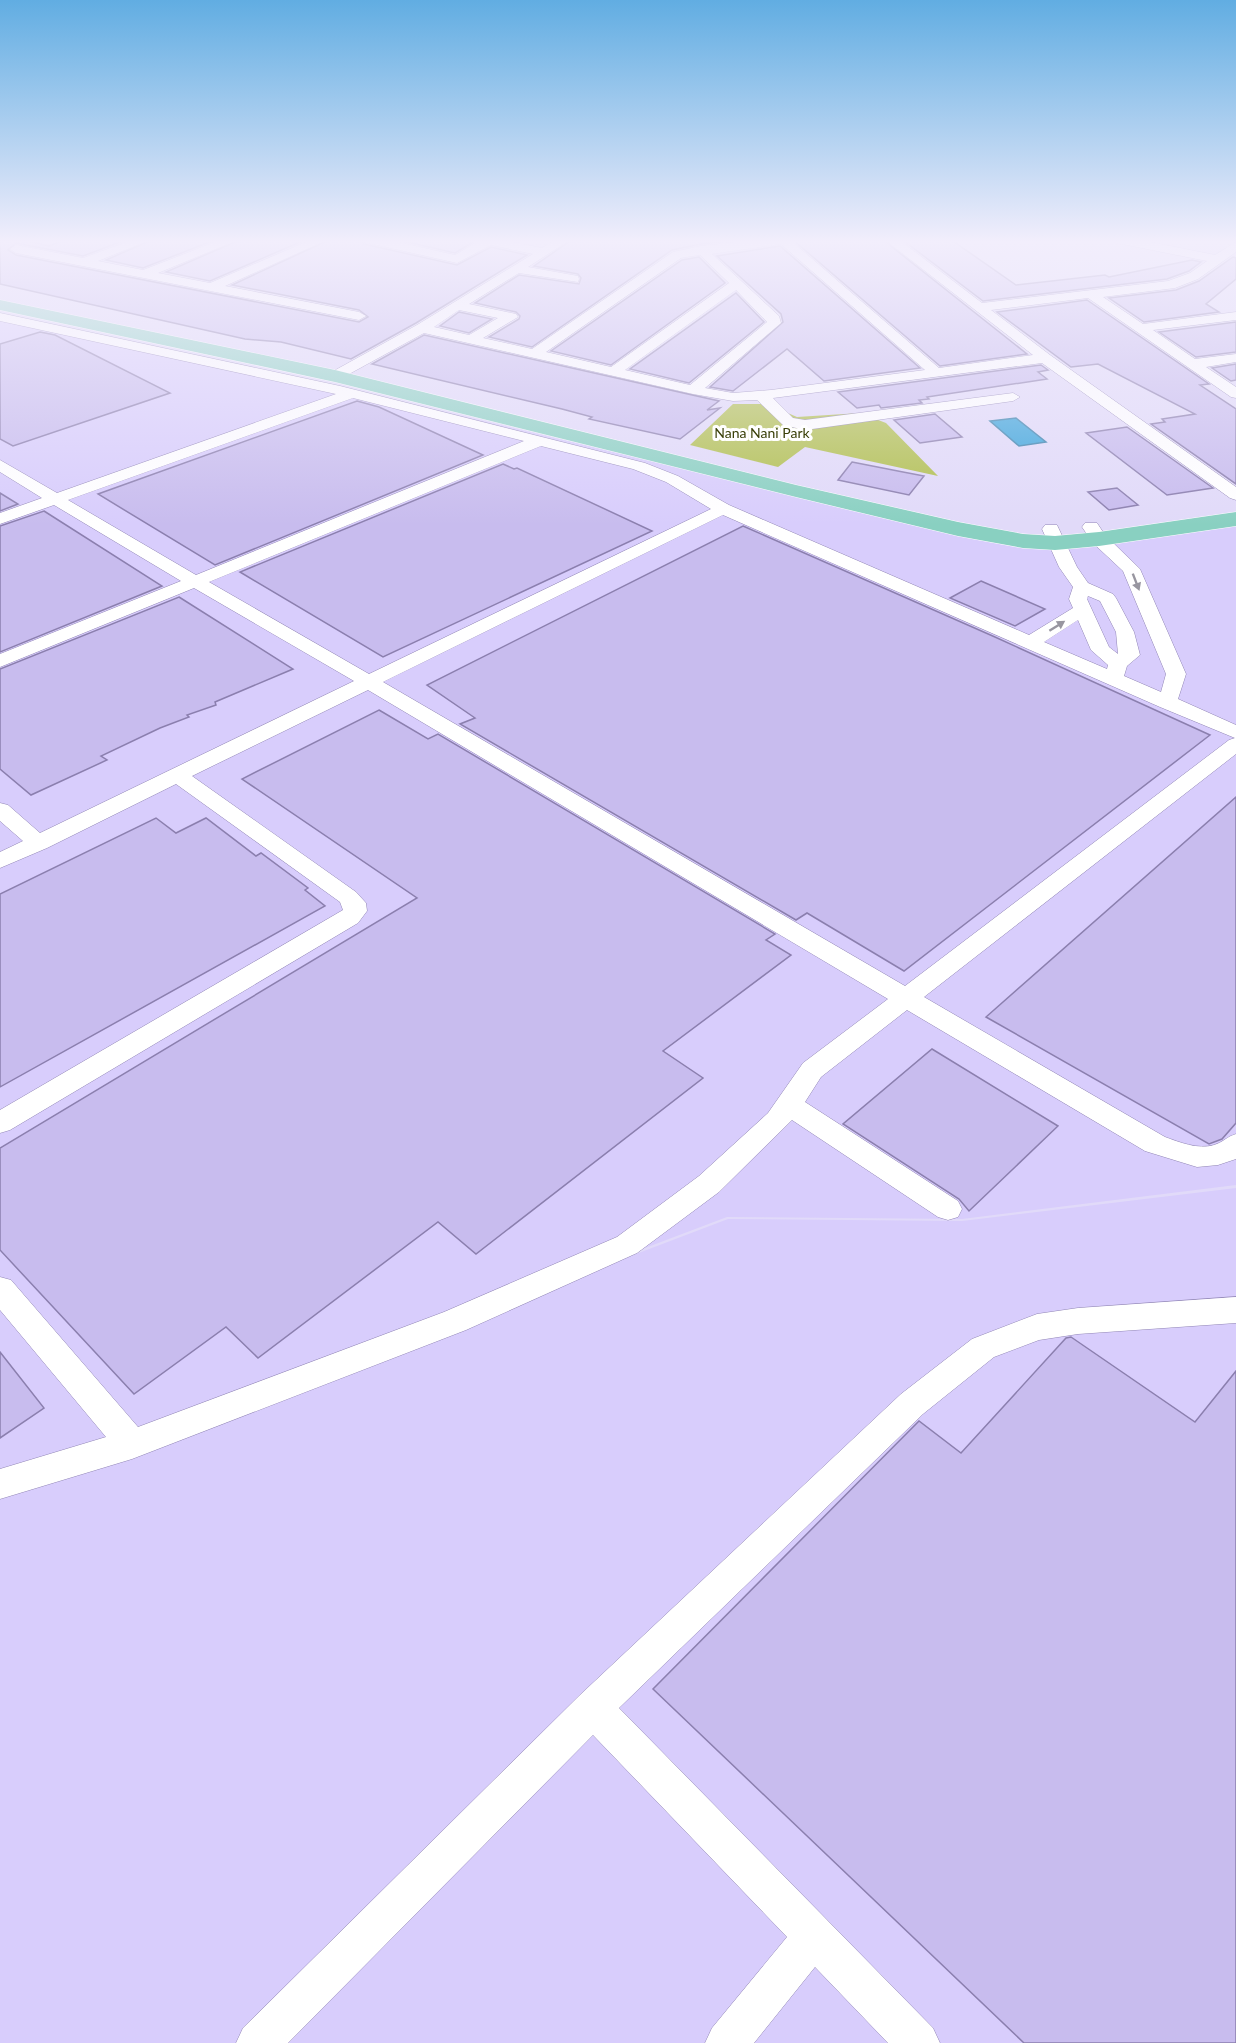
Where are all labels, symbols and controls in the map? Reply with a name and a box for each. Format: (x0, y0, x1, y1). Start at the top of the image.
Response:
park label: Nana Nani Park (714, 424, 811, 441)
one-way arrow (1131, 574, 1141, 592)
one-way arrow (1049, 620, 1065, 631)

